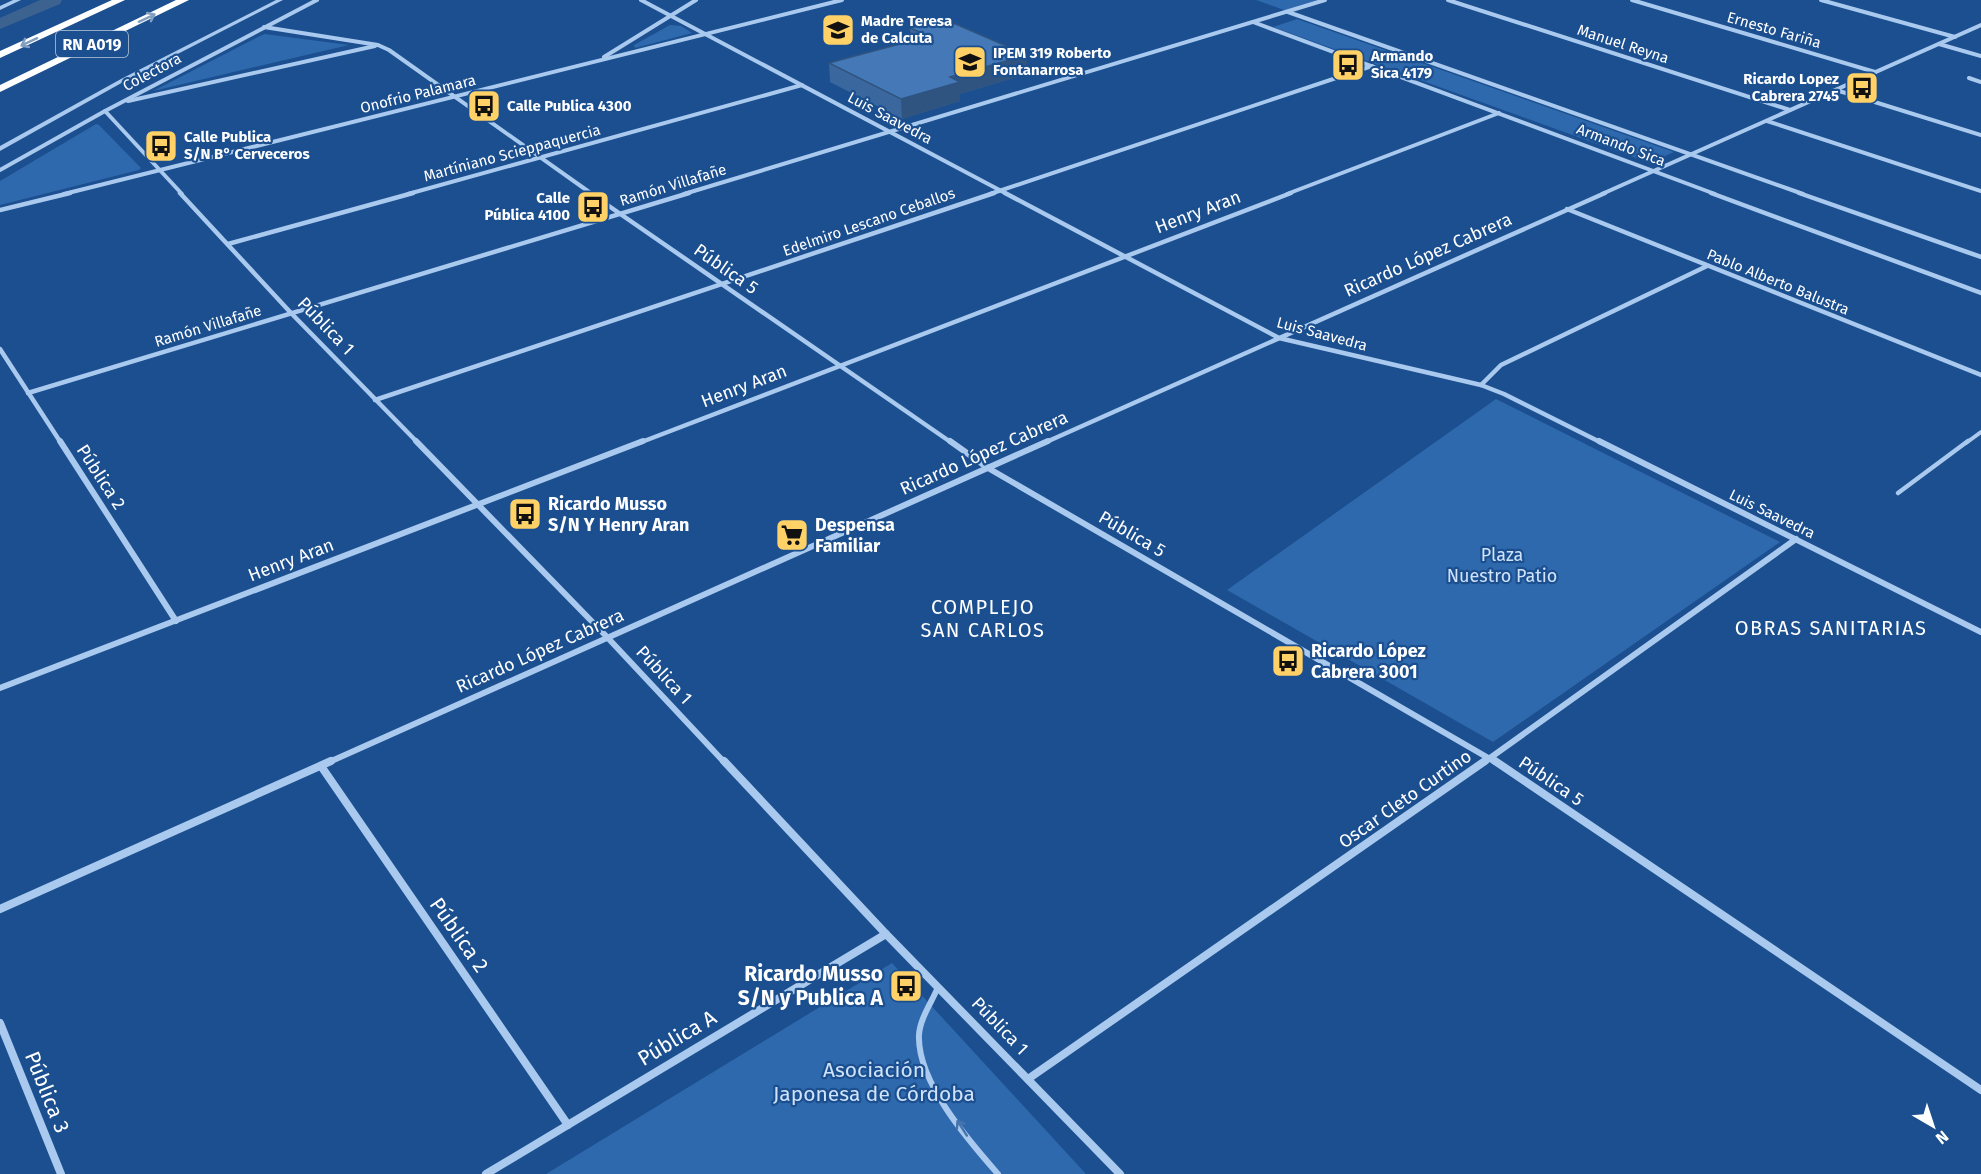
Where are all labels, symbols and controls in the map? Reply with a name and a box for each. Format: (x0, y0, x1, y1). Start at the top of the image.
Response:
street label: Ernesto Fariña (1725, 8, 1823, 52)
one-way arrow (138, 11, 156, 23)
school or university icon: Madre Teresa de Calcuta (820, 12, 856, 48)
place label: Madre Teresa de Calcuta (861, 12, 952, 47)
street label: Manuel Reyna (1575, 21, 1671, 67)
road number: RN A019 (56, 31, 128, 57)
one-way arrow (20, 36, 38, 48)
school or university icon: IPEM 319 Roberto Fontanarrosa (952, 44, 988, 80)
place label: IPEM 319 Roberto Fontanarrosa (993, 44, 1112, 79)
bus stop icon: Armando Sica 4179 (1330, 47, 1366, 83)
place label: Armando Sica 4179 (1370, 47, 1433, 82)
street label: Colectora (120, 49, 184, 95)
place label: Ricardo Lopez Cabrera 2745 (1743, 70, 1839, 105)
bus stop icon: Ricardo Lopez Cabrera 2745 (1844, 70, 1880, 106)
street label: Onofrio Palamara (358, 71, 478, 117)
bus stop icon: Calle Publica 4300 (466, 88, 502, 124)
street label: Luis Saavedra (845, 88, 935, 148)
place label: Calle Publica 4300 (507, 97, 632, 115)
street label: Armando Sica (1574, 120, 1668, 170)
street label: Martíniano Scieppaquercia (422, 121, 602, 185)
bus stop icon: Calle Publica S/N B° Cerveceros (143, 128, 179, 164)
place label: Calle Publica S/N B° Cerveceros (184, 128, 310, 163)
street label: Ramón Villafañe (617, 160, 729, 210)
street label: Edelmiro Lescano Ceballos (781, 184, 957, 260)
street label: Henry Aran (1152, 186, 1244, 238)
place label: Calle Pública 4100 (484, 189, 570, 224)
bus stop icon: Calle Pública 4100 (575, 189, 611, 225)
street label: Ricardo López Cabrera (1341, 208, 1515, 302)
street label: Pública 5 (690, 239, 762, 299)
street label: Pablo Alberto Balustra (1704, 245, 1852, 319)
street label: Pública 1 (293, 292, 359, 360)
street label: Ramón Villafañe (152, 301, 264, 351)
street label: Luis Saavedra (1275, 313, 1369, 355)
street label: Henry Aran (698, 360, 790, 412)
street label: Ricardo López Cabrera (897, 406, 1071, 500)
street label: Pública 2 (72, 440, 130, 514)
street label: Luis Saavedra (1726, 485, 1818, 543)
place label: Ricardo Musso S/N Y Henry Aran (548, 493, 689, 536)
bus stop icon: Ricardo Musso S/N Y Henry Aran (507, 496, 543, 532)
street label: Pública 5 (1095, 506, 1169, 562)
place label: Despensa Familiar (815, 514, 895, 557)
supermarket icon: Despensa Familiar (774, 517, 810, 553)
street label: Henry Aran (245, 534, 337, 586)
park label: Plaza Nuestro Patio (1447, 544, 1557, 587)
district label: COMPLEJO SAN CARLOS (921, 595, 1045, 642)
street label: Ricardo López Cabrera (453, 604, 627, 698)
district label: OBRAS SANITARIAS (1735, 616, 1927, 640)
place label: Ricardo López Cabrera 3001 (1311, 640, 1426, 683)
street label: Pública 1 (631, 641, 697, 709)
bus stop icon: Ricardo López Cabrera 3001 (1270, 643, 1306, 679)
street label: Oscar Cleto Curtino (1334, 745, 1476, 853)
street label: Pública 5 (1514, 751, 1588, 811)
street label: Pública 2 (424, 892, 494, 978)
place label: Ricardo Musso S/N y Publica A (738, 961, 884, 1011)
bus stop icon: Ricardo Musso S/N y Publica A (888, 968, 924, 1004)
street label: Pública 1 (967, 992, 1033, 1060)
street label: Pública A (633, 1004, 721, 1072)
street label: Pública 3 (19, 1047, 75, 1137)
park label: Asociación Japonesa de Córdoba (773, 1057, 975, 1107)
north arrow (1903, 1096, 1963, 1156)
one-way arrow (956, 1120, 968, 1137)
text: N (1932, 1127, 1952, 1148)

